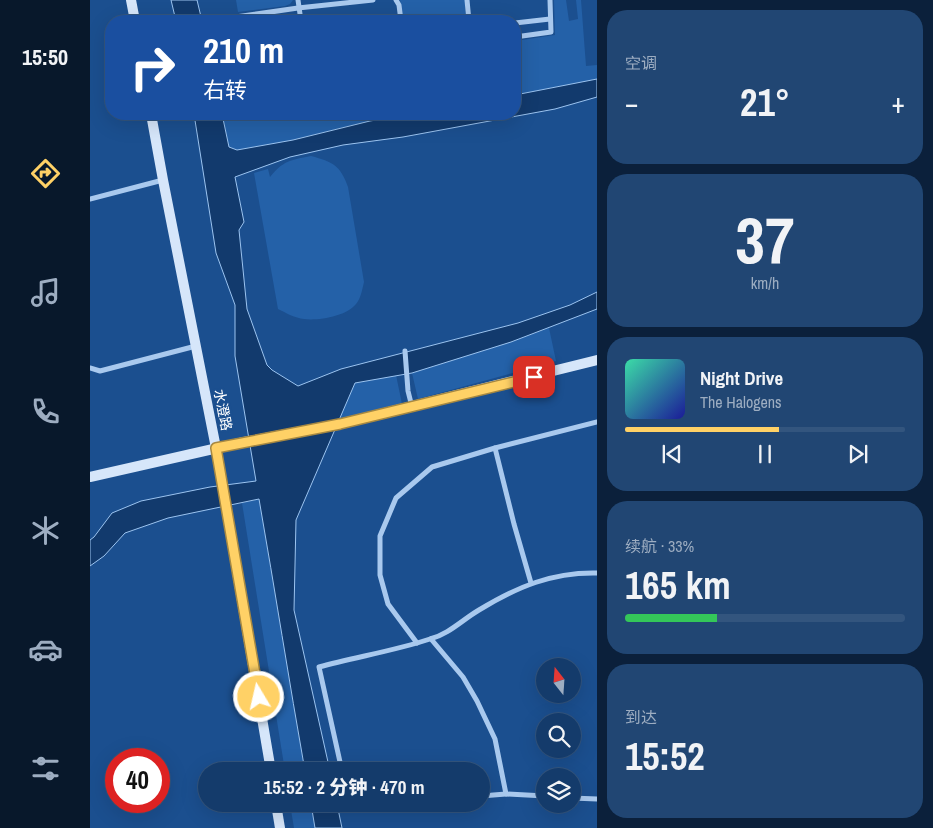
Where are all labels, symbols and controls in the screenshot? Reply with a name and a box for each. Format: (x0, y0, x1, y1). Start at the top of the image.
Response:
text: 210 m (203, 27, 284, 74)
icon: right (120, 35, 185, 100)
text: 15:50 (22, 42, 68, 72)
text: 空调 (625, 52, 657, 74)
text: 右转 (203, 75, 247, 105)
text: 21° (740, 77, 790, 128)
text: − (625, 84, 638, 122)
text: + (892, 84, 905, 122)
icon: directions (28, 156, 63, 191)
text: 37 (735, 196, 795, 283)
text: km/h (751, 272, 779, 294)
icon: music (28, 275, 63, 310)
pin (513, 356, 555, 398)
icon: arrive (520, 363, 548, 391)
text: Night Drive (700, 365, 783, 391)
street label: 水澄路 (210, 388, 236, 432)
text: The Halogens (700, 391, 782, 413)
icon: phone (28, 394, 63, 429)
icon: previous (658, 440, 686, 468)
icon: pause (751, 440, 779, 468)
icon: next (844, 440, 872, 468)
icon: climate (28, 513, 63, 548)
text: 续航 · 33% (625, 535, 694, 557)
text: 165 km (625, 560, 731, 611)
icon: car (28, 632, 63, 667)
north arrow (536, 658, 581, 702)
map controls (536, 658, 581, 813)
position arrow (232, 670, 284, 722)
text: 到达 (625, 706, 657, 728)
button: search (536, 713, 581, 758)
text: 15:52 (625, 731, 705, 782)
speed limit sign: 40 (105, 748, 170, 813)
icon: filters (28, 751, 63, 786)
button: layers (536, 768, 581, 813)
text: 15:52 · 2 分钟 · 470 m (263, 774, 425, 800)

